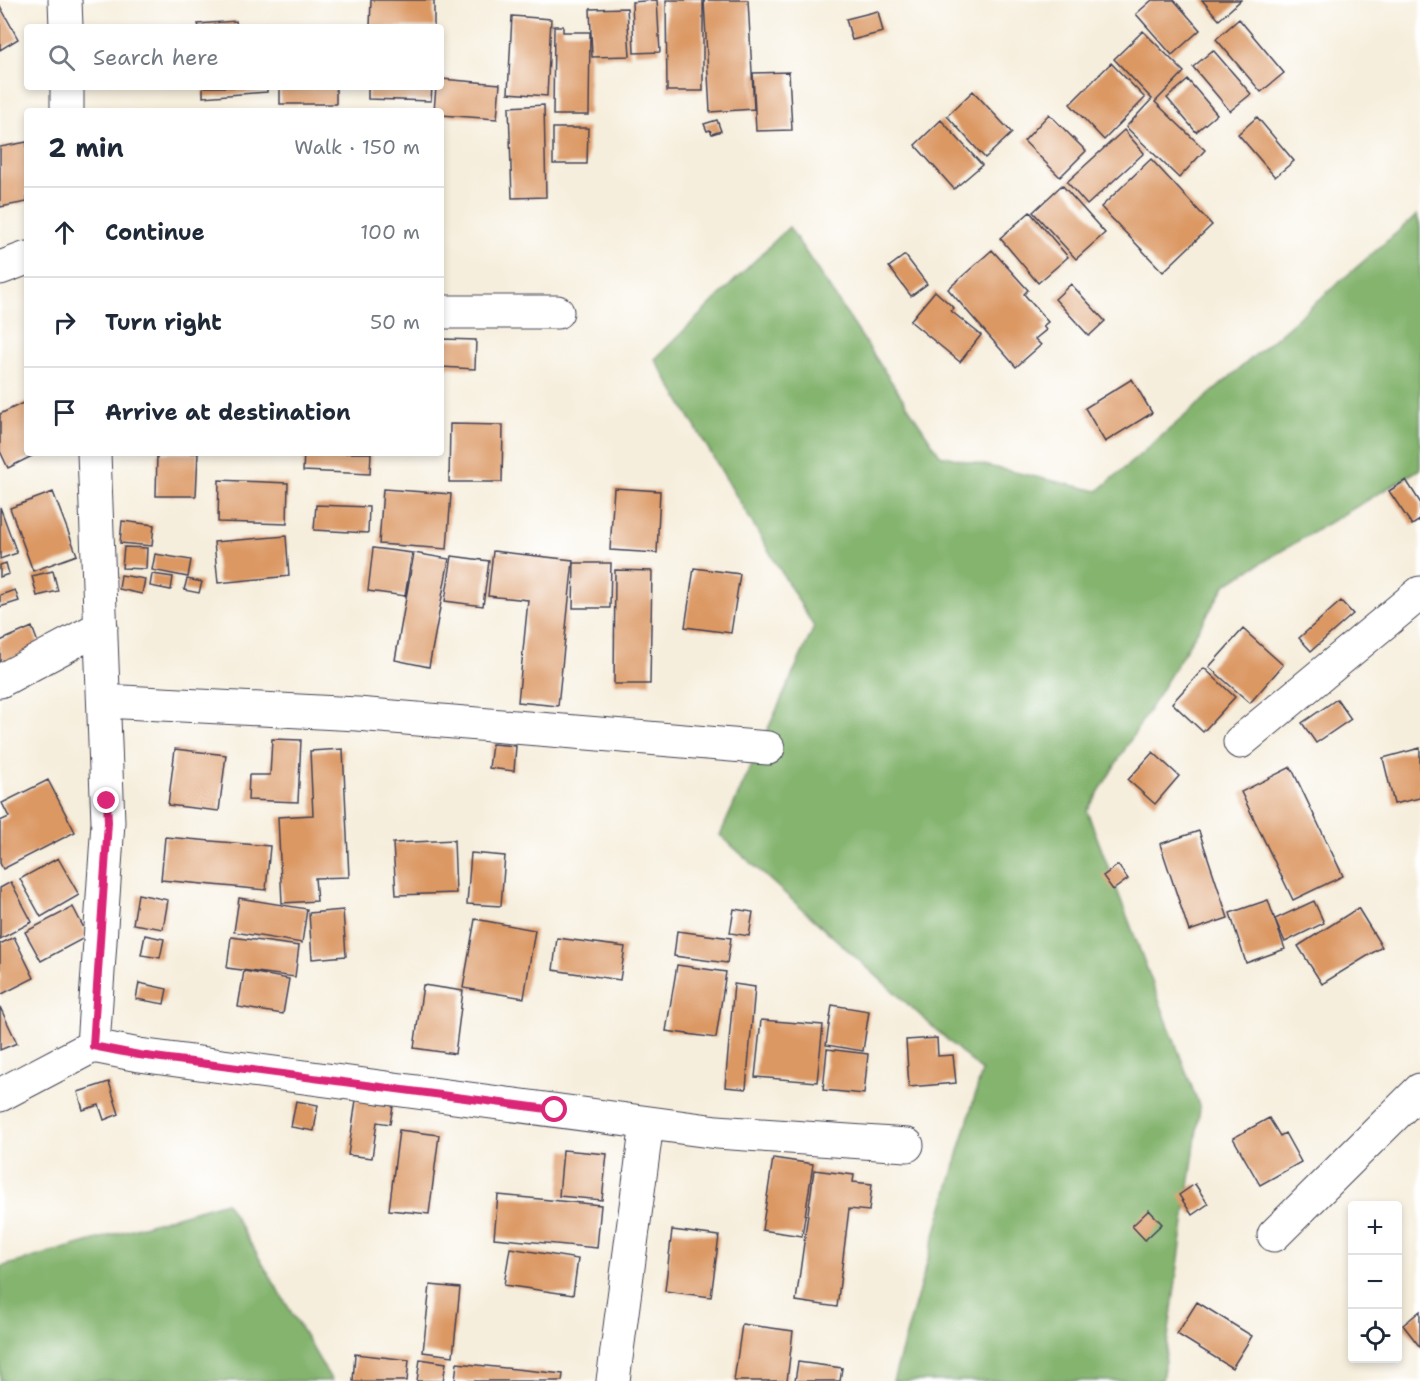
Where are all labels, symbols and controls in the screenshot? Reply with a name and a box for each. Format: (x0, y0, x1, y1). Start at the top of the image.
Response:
search box (24, 24, 444, 90)
icon: search (45, 41, 78, 74)
text: Search here (93, 43, 219, 72)
text: 2 min (48, 130, 124, 165)
text: Walk · 150 m (294, 134, 420, 160)
icon: ahead (48, 216, 81, 249)
text: Continue (105, 218, 205, 247)
text: 100 m (360, 219, 420, 245)
icon: right (48, 306, 81, 339)
text: Turn right (105, 308, 222, 337)
text: 50 m (370, 309, 420, 335)
icon: arrive (48, 396, 81, 429)
text: Arrive at destination (105, 398, 351, 427)
route end (93, 787, 119, 813)
route start (541, 1096, 567, 1122)
map controls (1348, 1201, 1402, 1363)
button: + (1348, 1201, 1402, 1255)
button: − (1348, 1255, 1402, 1309)
button: locate (1348, 1309, 1402, 1363)

